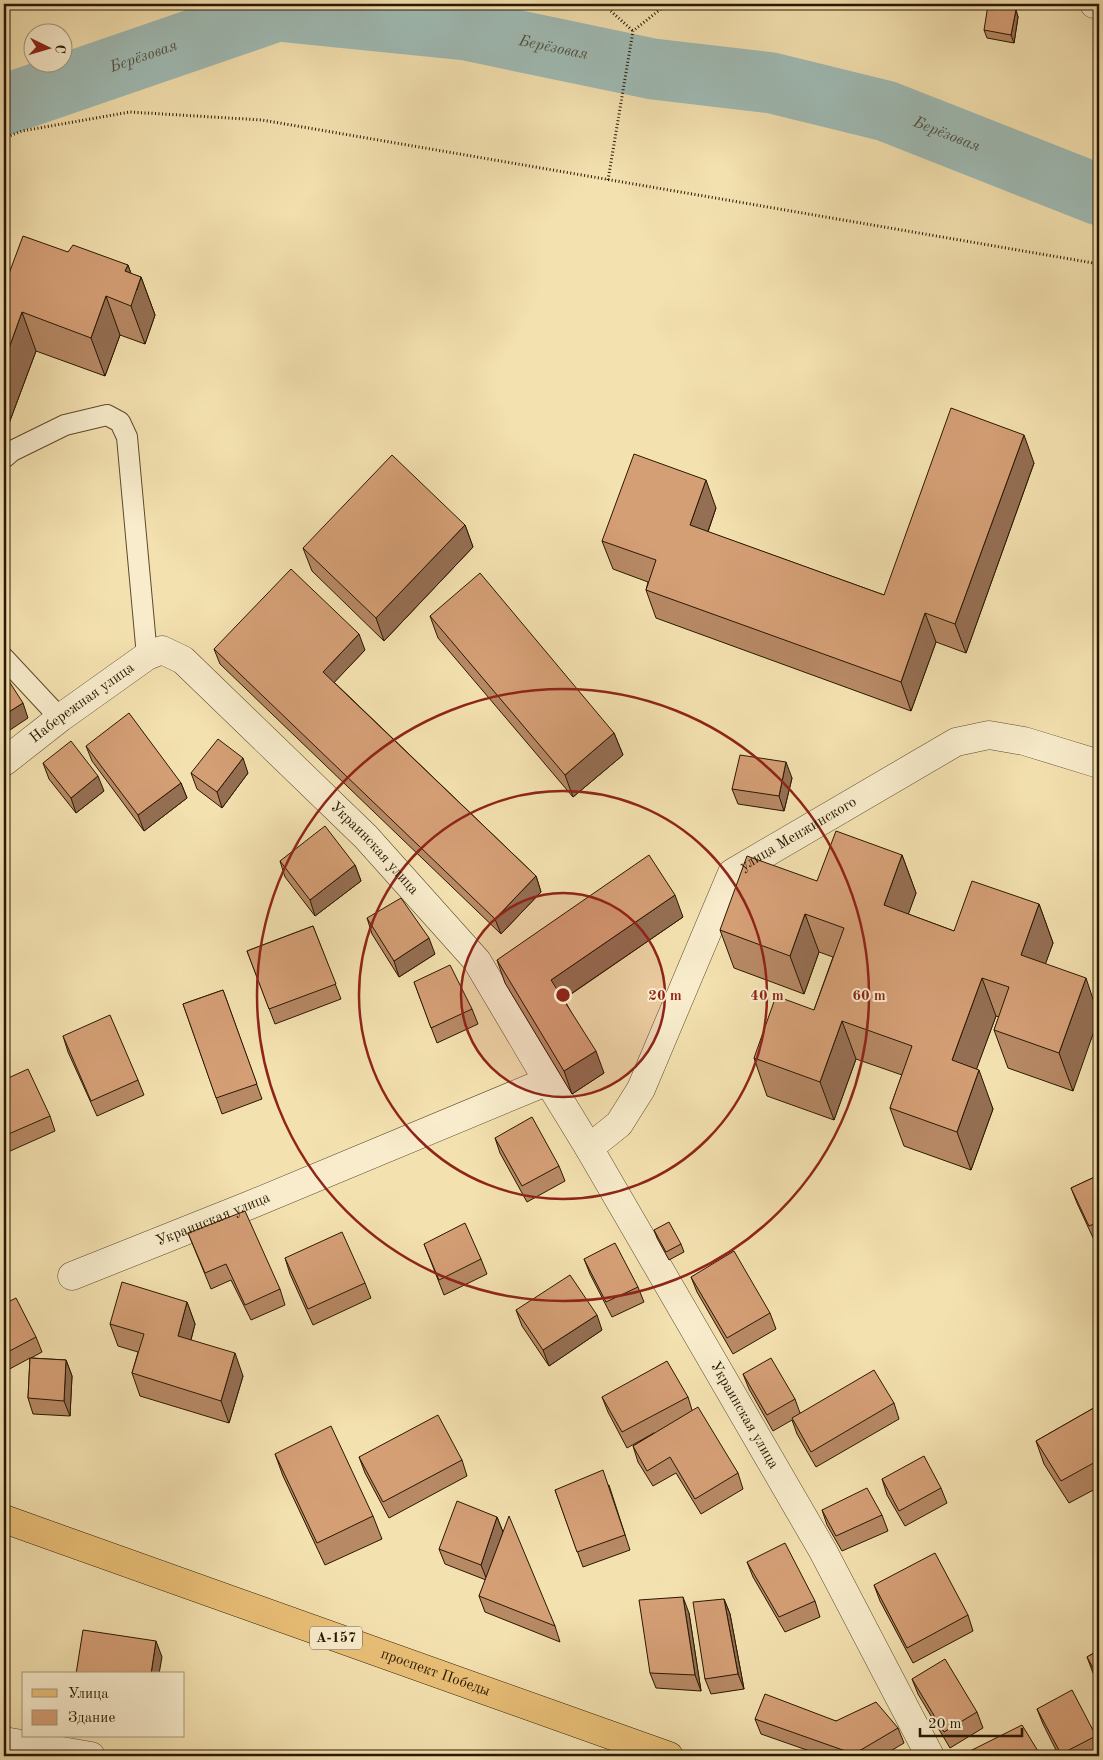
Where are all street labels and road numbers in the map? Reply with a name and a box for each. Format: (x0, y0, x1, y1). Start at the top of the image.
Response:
street label: Набережная улица (27, 660, 138, 746)
street label: улица Менжинского (738, 794, 859, 874)
street label: Украинская улица (327, 799, 422, 898)
street label: Украинская улица (154, 1190, 273, 1249)
street label: Украинская улица (707, 1359, 781, 1472)
road number: А-157 (310, 1626, 362, 1650)
street label: проспект Победы (379, 1646, 492, 1699)

